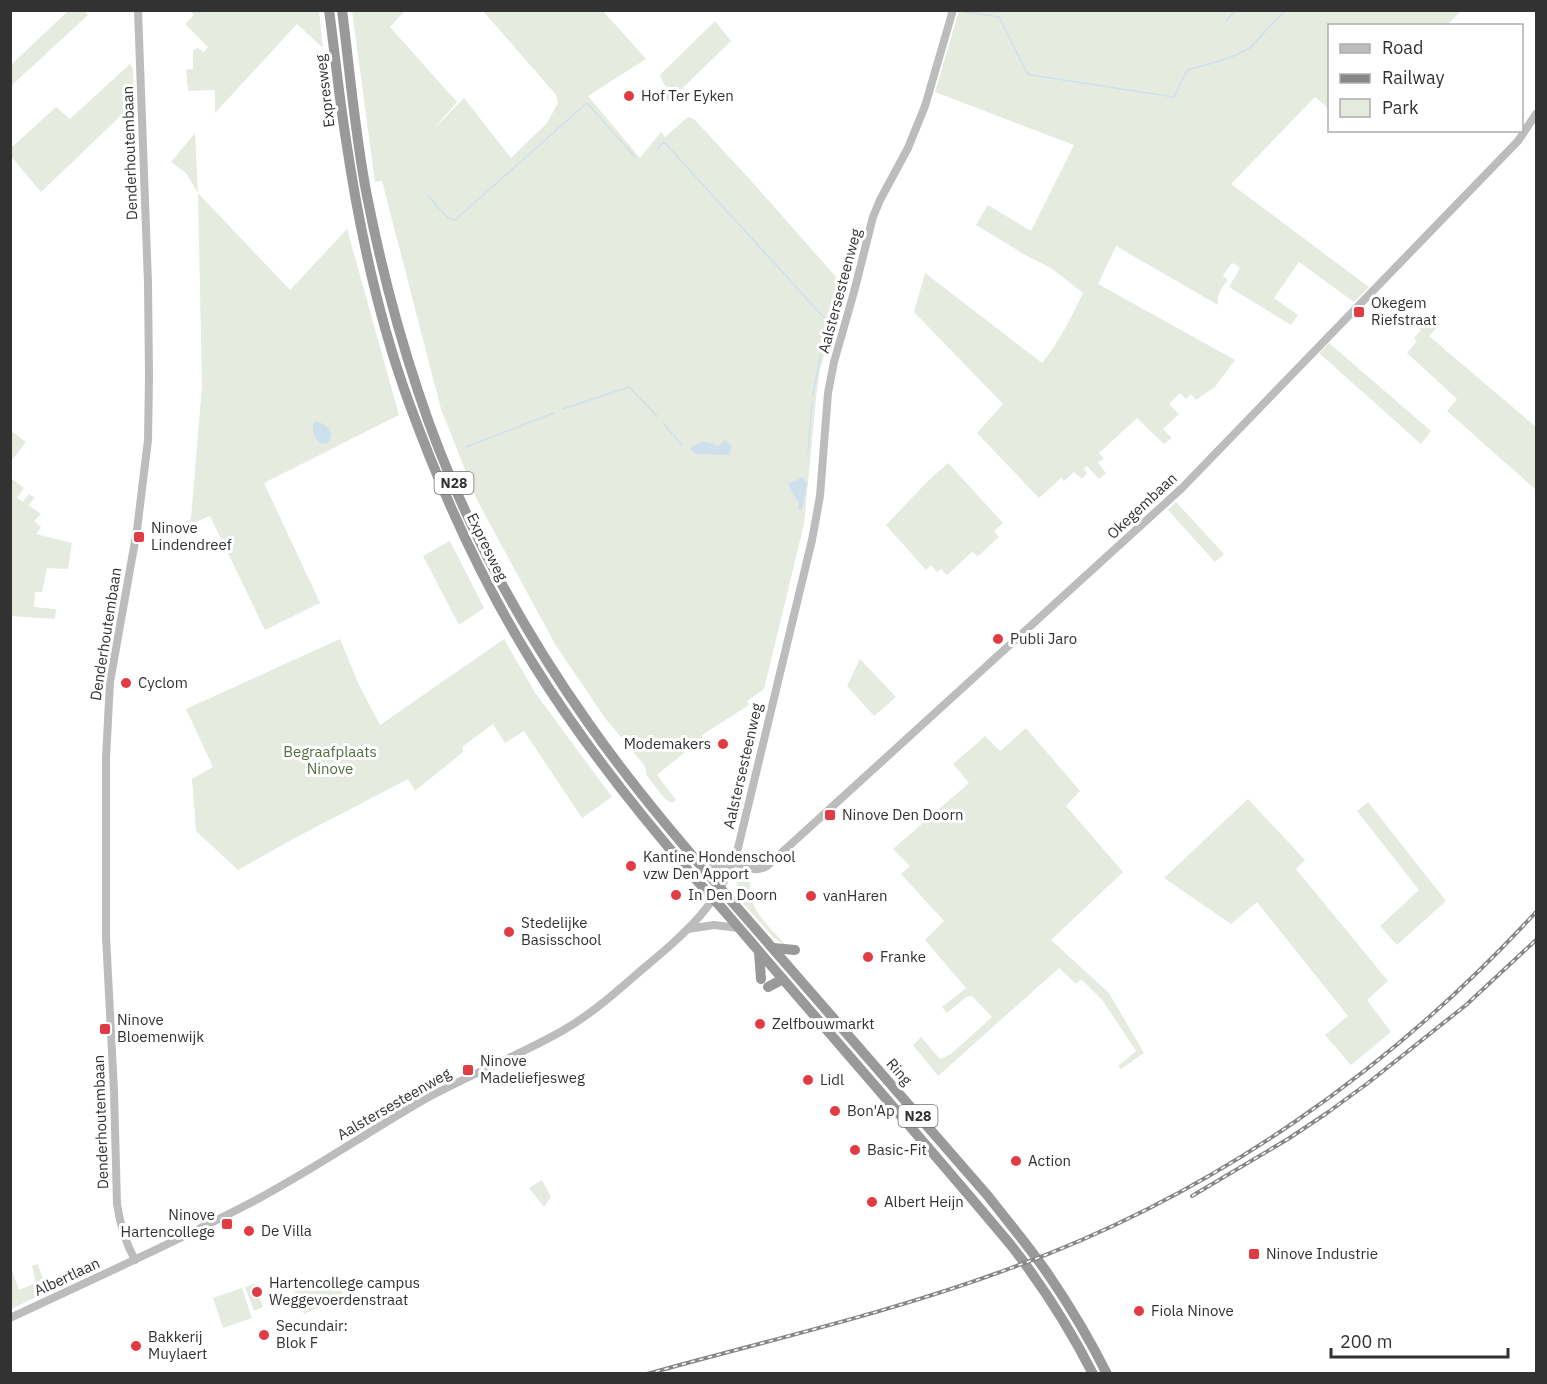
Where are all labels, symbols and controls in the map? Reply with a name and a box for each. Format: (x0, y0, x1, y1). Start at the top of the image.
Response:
legend (1328, 24, 1523, 132)
text: Road (1382, 36, 1423, 59)
street label: Expresweg (311, 53, 338, 129)
text: Railway (1382, 66, 1444, 89)
street label: Denderhoutembaan (118, 85, 141, 221)
place label: Hof Ter Eyken (641, 86, 734, 105)
marker: Hof Ter Eyken (622, 89, 636, 103)
text: Park (1382, 96, 1419, 119)
street label: Aalstersesteenweg (814, 226, 865, 355)
place label: Okegem Riefstraat (1371, 293, 1437, 329)
marker: Okegem Riefstraat (1352, 305, 1366, 319)
street label: Okegembaan (1103, 468, 1181, 543)
road number: N28 (434, 472, 474, 494)
street label: Expresweg (463, 510, 512, 584)
place label: Ninove Lindendreef (151, 518, 232, 554)
marker: Ninove Lindendreef (132, 530, 146, 544)
street label: Denderhoutembaan (86, 566, 125, 702)
place label: Publi Jaro (1010, 629, 1077, 648)
marker: Publi Jaro (991, 632, 1005, 646)
place label: Cyclom (138, 673, 188, 692)
marker: Cyclom (119, 676, 133, 690)
street label: Aalstersesteenweg (719, 701, 766, 831)
place label: Modemakers (624, 734, 711, 753)
marker: Modemakers (716, 737, 730, 751)
park label: Begraafplaats Ninove (283, 742, 377, 778)
place label: Ninove Den Doorn (842, 805, 963, 824)
marker: Ninove Den Doorn (823, 808, 837, 822)
place label: Kantine Hondenschool vzw Den Apport (643, 847, 795, 883)
marker: Kantine Hondenschool vzw Den Apport (624, 859, 638, 873)
place label: In Den Doorn (688, 885, 777, 904)
place label: vanHaren (823, 886, 888, 905)
marker: In Den Doorn (669, 888, 683, 902)
marker: vanHaren (804, 889, 818, 903)
place label: Stedelijke Basisschool (521, 913, 601, 949)
marker: Stedelijke Basisschool (502, 925, 516, 939)
place label: Franke (880, 947, 926, 966)
marker: Franke (861, 950, 875, 964)
place label: Ninove Bloemenwijk (117, 1010, 204, 1046)
place label: Zelfbouwmarkt (772, 1014, 875, 1033)
marker: Zelfbouwmarkt (753, 1017, 767, 1031)
marker: Ninove Bloemenwijk (98, 1022, 112, 1036)
place label: Ninove Madeliefjesweg (480, 1051, 585, 1087)
street label: Denderhoutembaan (89, 1054, 112, 1190)
street label: Ring (882, 1054, 916, 1089)
street label: Aalstersesteenweg (333, 1063, 454, 1144)
marker: Ninove Madeliefjesweg (461, 1063, 475, 1077)
place label: Lidl (820, 1070, 844, 1089)
marker: Lidl (801, 1073, 815, 1087)
place label: Bon'Ap (847, 1101, 895, 1120)
marker: Bon'Ap (828, 1104, 842, 1118)
road number: N28 (898, 1105, 938, 1127)
place label: Basic-Fit (867, 1140, 927, 1159)
marker: Basic-Fit (848, 1143, 862, 1157)
place label: Action (1028, 1151, 1071, 1170)
marker: Action (1009, 1154, 1023, 1168)
place label: Albert Heijn (884, 1192, 964, 1211)
marker: Albert Heijn (865, 1195, 879, 1209)
place label: Ninove Hartencollege (121, 1205, 215, 1241)
marker: Ninove Hartencollege (220, 1217, 234, 1231)
place label: De Villa (261, 1221, 312, 1240)
marker: De Villa (242, 1224, 256, 1238)
place label: Ninove Industrie (1266, 1244, 1378, 1263)
marker: Ninove Industrie (1247, 1247, 1261, 1261)
street label: Albertlaan (31, 1253, 103, 1300)
place label: Hartencollege campus Weggevoerdenstraat (269, 1273, 420, 1309)
marker: Hartencollege campus Weggevoerdenstraat (250, 1285, 264, 1299)
place label: Fiola Ninove (1151, 1301, 1234, 1320)
marker: Fiola Ninove (1132, 1304, 1146, 1318)
place label: Secundair: Blok F (276, 1316, 348, 1352)
scale bar (1331, 1321, 1508, 1359)
place label: Bakkerij Muylaert (148, 1327, 207, 1363)
marker: Secundair: Blok F (257, 1328, 271, 1342)
text: 200 m (1340, 1330, 1392, 1353)
marker: Bakkerij Muylaert (129, 1339, 143, 1353)

